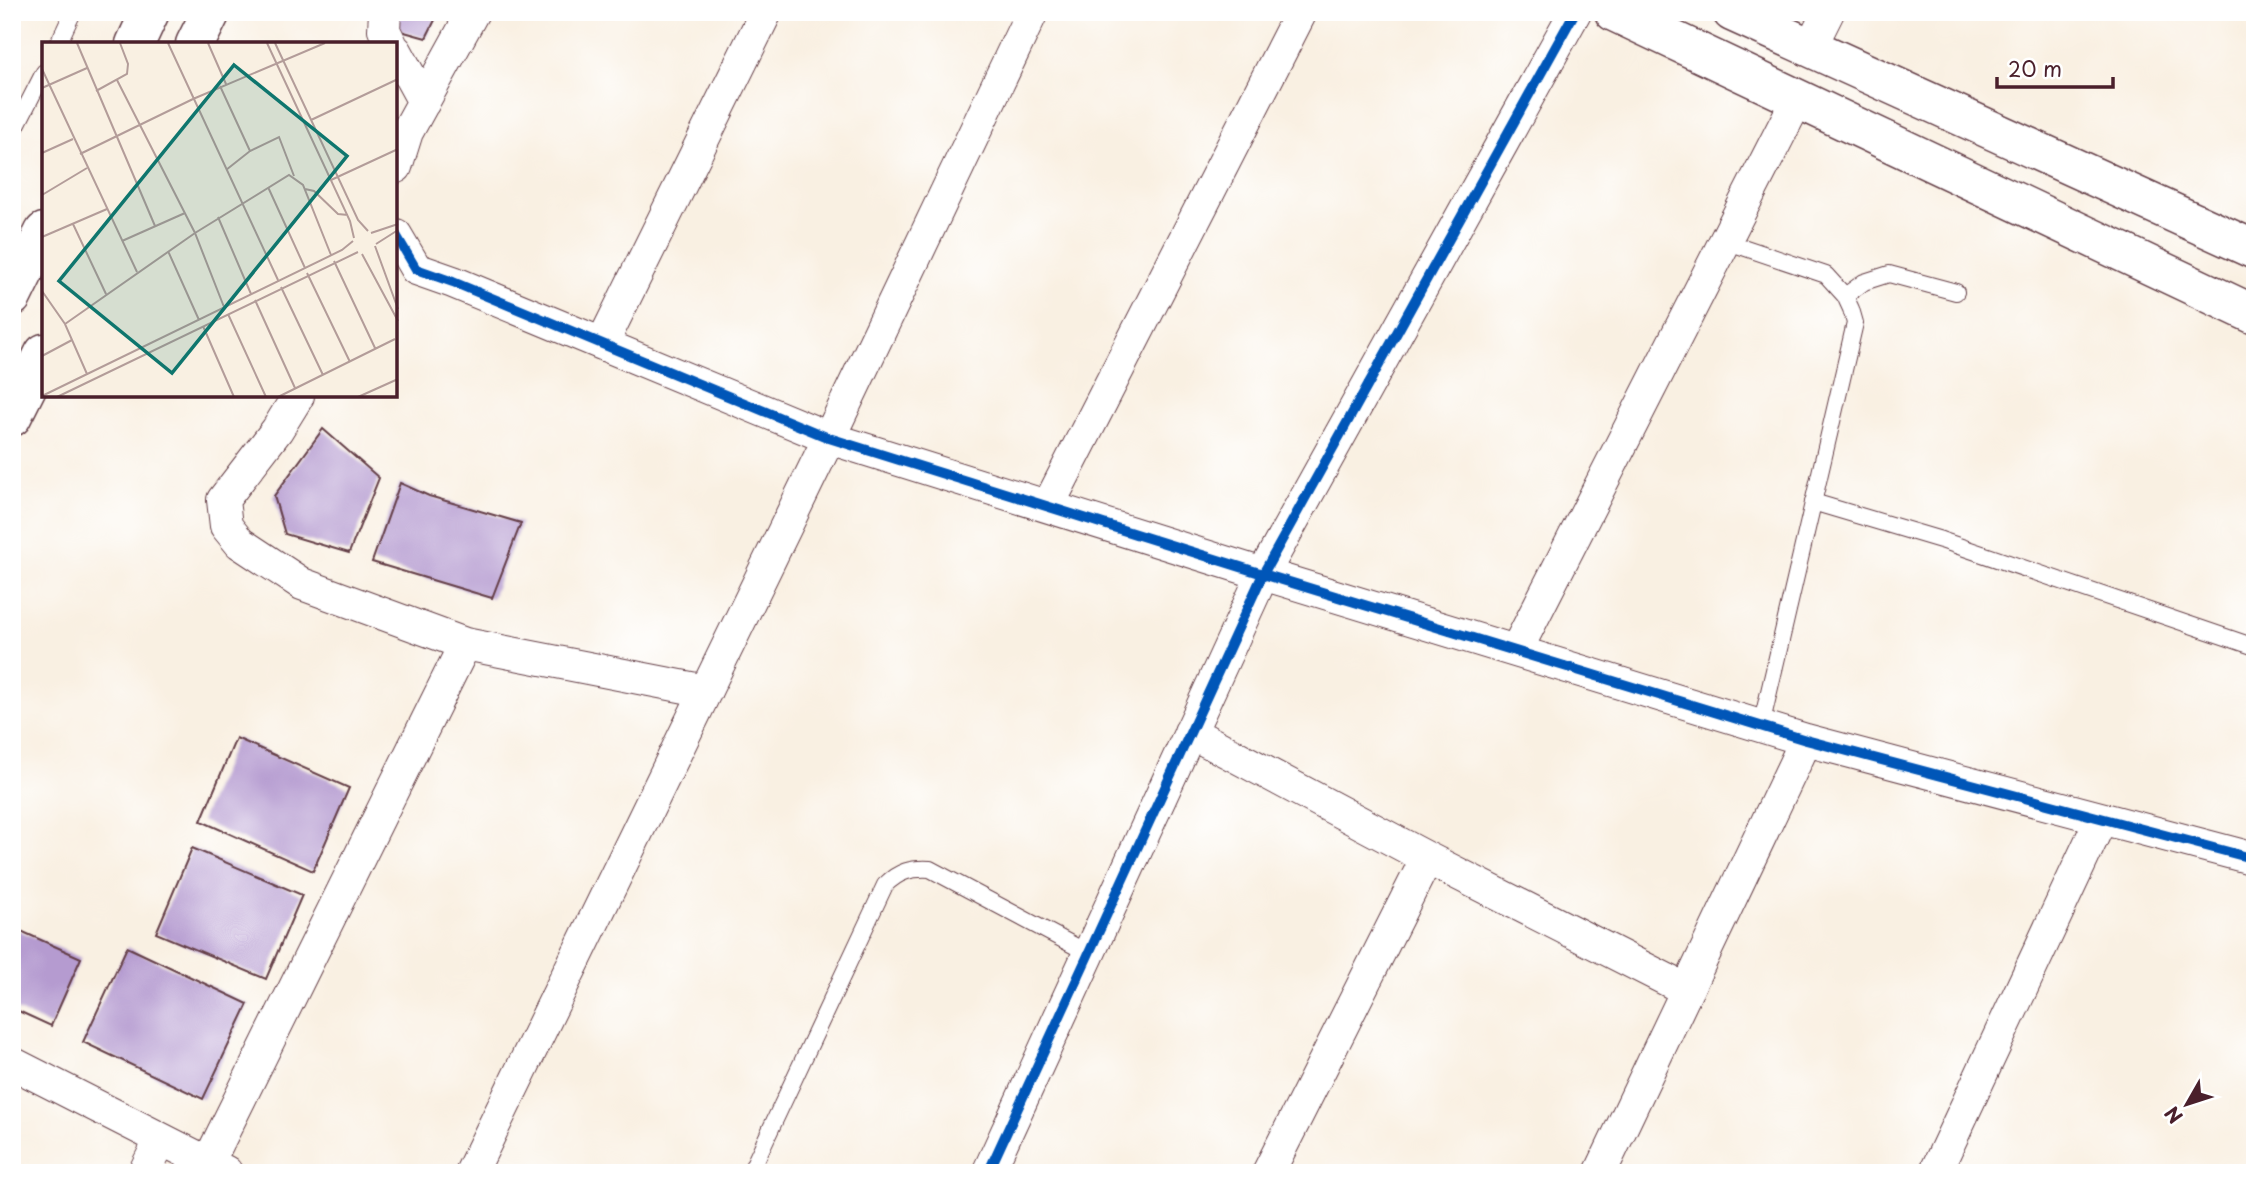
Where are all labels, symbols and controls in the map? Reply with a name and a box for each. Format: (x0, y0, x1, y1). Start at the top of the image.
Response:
inset map (42, 42, 397, 397)
scale bar (1997, 46, 2113, 90)
text: 20 m (2008, 52, 2062, 84)
north arrow (2152, 1070, 2222, 1140)
text: N (2157, 1101, 2189, 1130)

